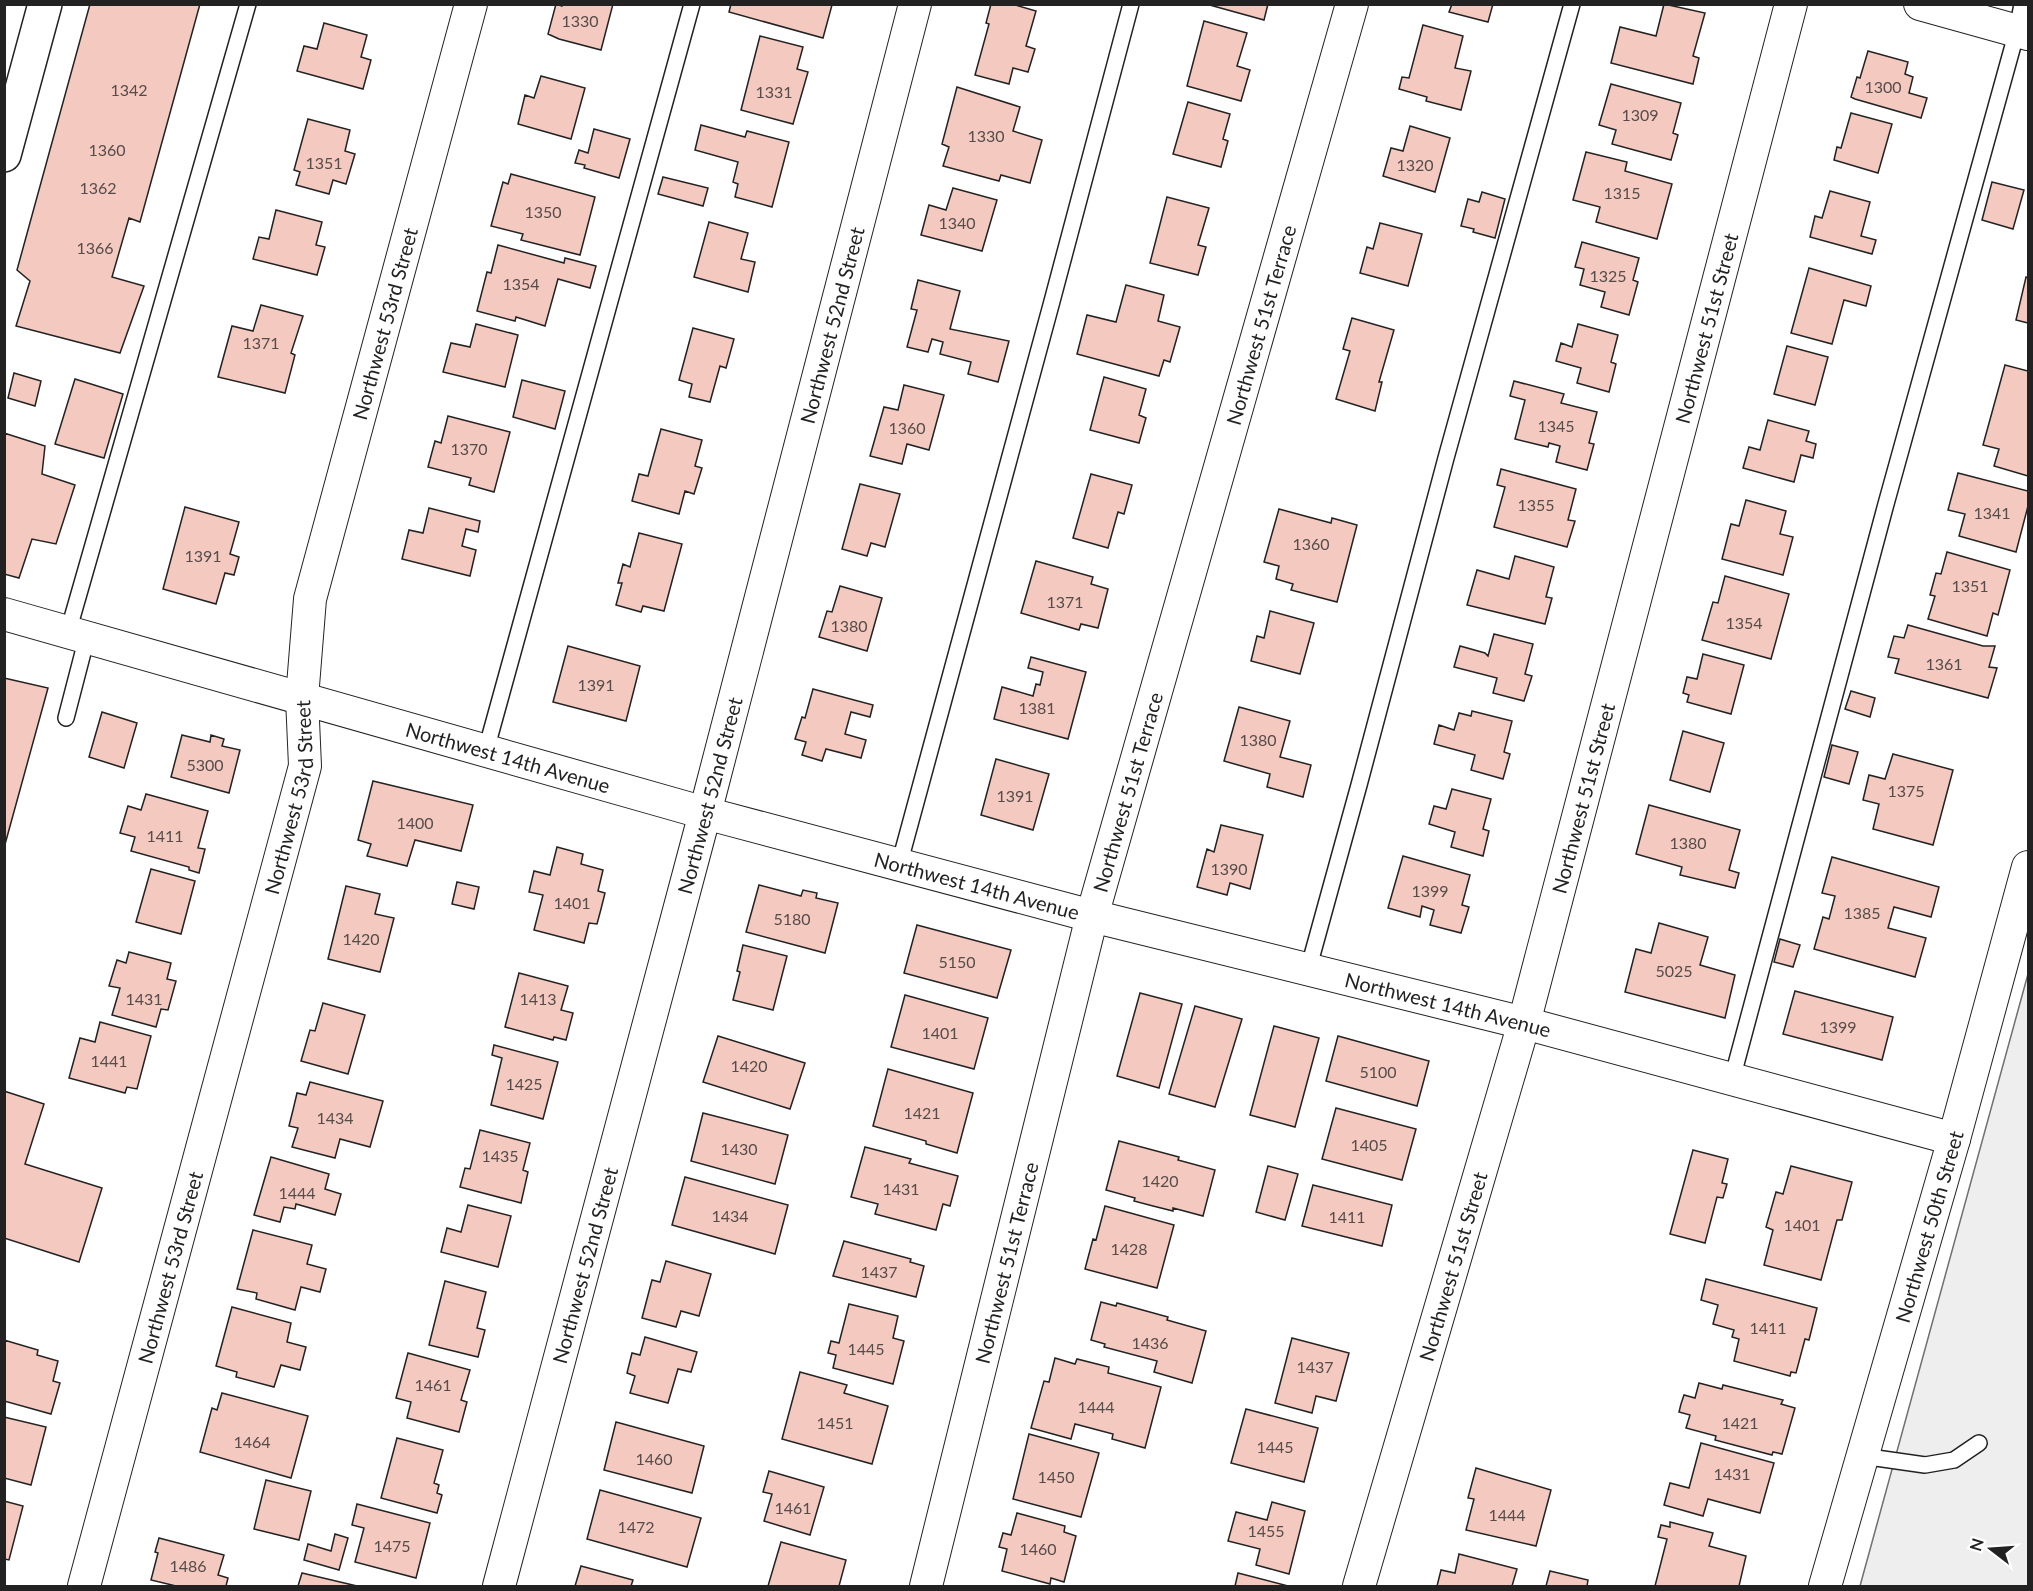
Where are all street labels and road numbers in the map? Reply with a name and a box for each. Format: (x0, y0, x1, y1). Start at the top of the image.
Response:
street label: Northwest 51st Terrace (1221, 222, 1300, 428)
street label: Northwest 52nd Street (795, 224, 869, 426)
street label: Northwest 53rd Street (347, 225, 422, 422)
street label: Northwest 51st Street (1670, 230, 1743, 426)
street label: Northwest 51st Terrace (1087, 689, 1167, 895)
street label: Northwest 52nd Street (672, 695, 747, 896)
street label: Northwest 53rd Street (259, 700, 317, 897)
street label: Northwest 51st Street (1546, 700, 1619, 896)
street label: Northwest 14th Avenue (403, 717, 613, 797)
street label: Northwest 14th Avenue (872, 847, 1082, 924)
street label: Northwest 14th Avenue (1343, 967, 1554, 1042)
street label: Northwest 50th Street (1890, 1128, 1968, 1325)
street label: Northwest 51st Terrace (970, 1160, 1043, 1366)
street label: Northwest 52nd Street (547, 1164, 622, 1366)
street label: Northwest 53rd Street (133, 1169, 207, 1366)
street label: Northwest 51st Street (1414, 1169, 1492, 1364)

